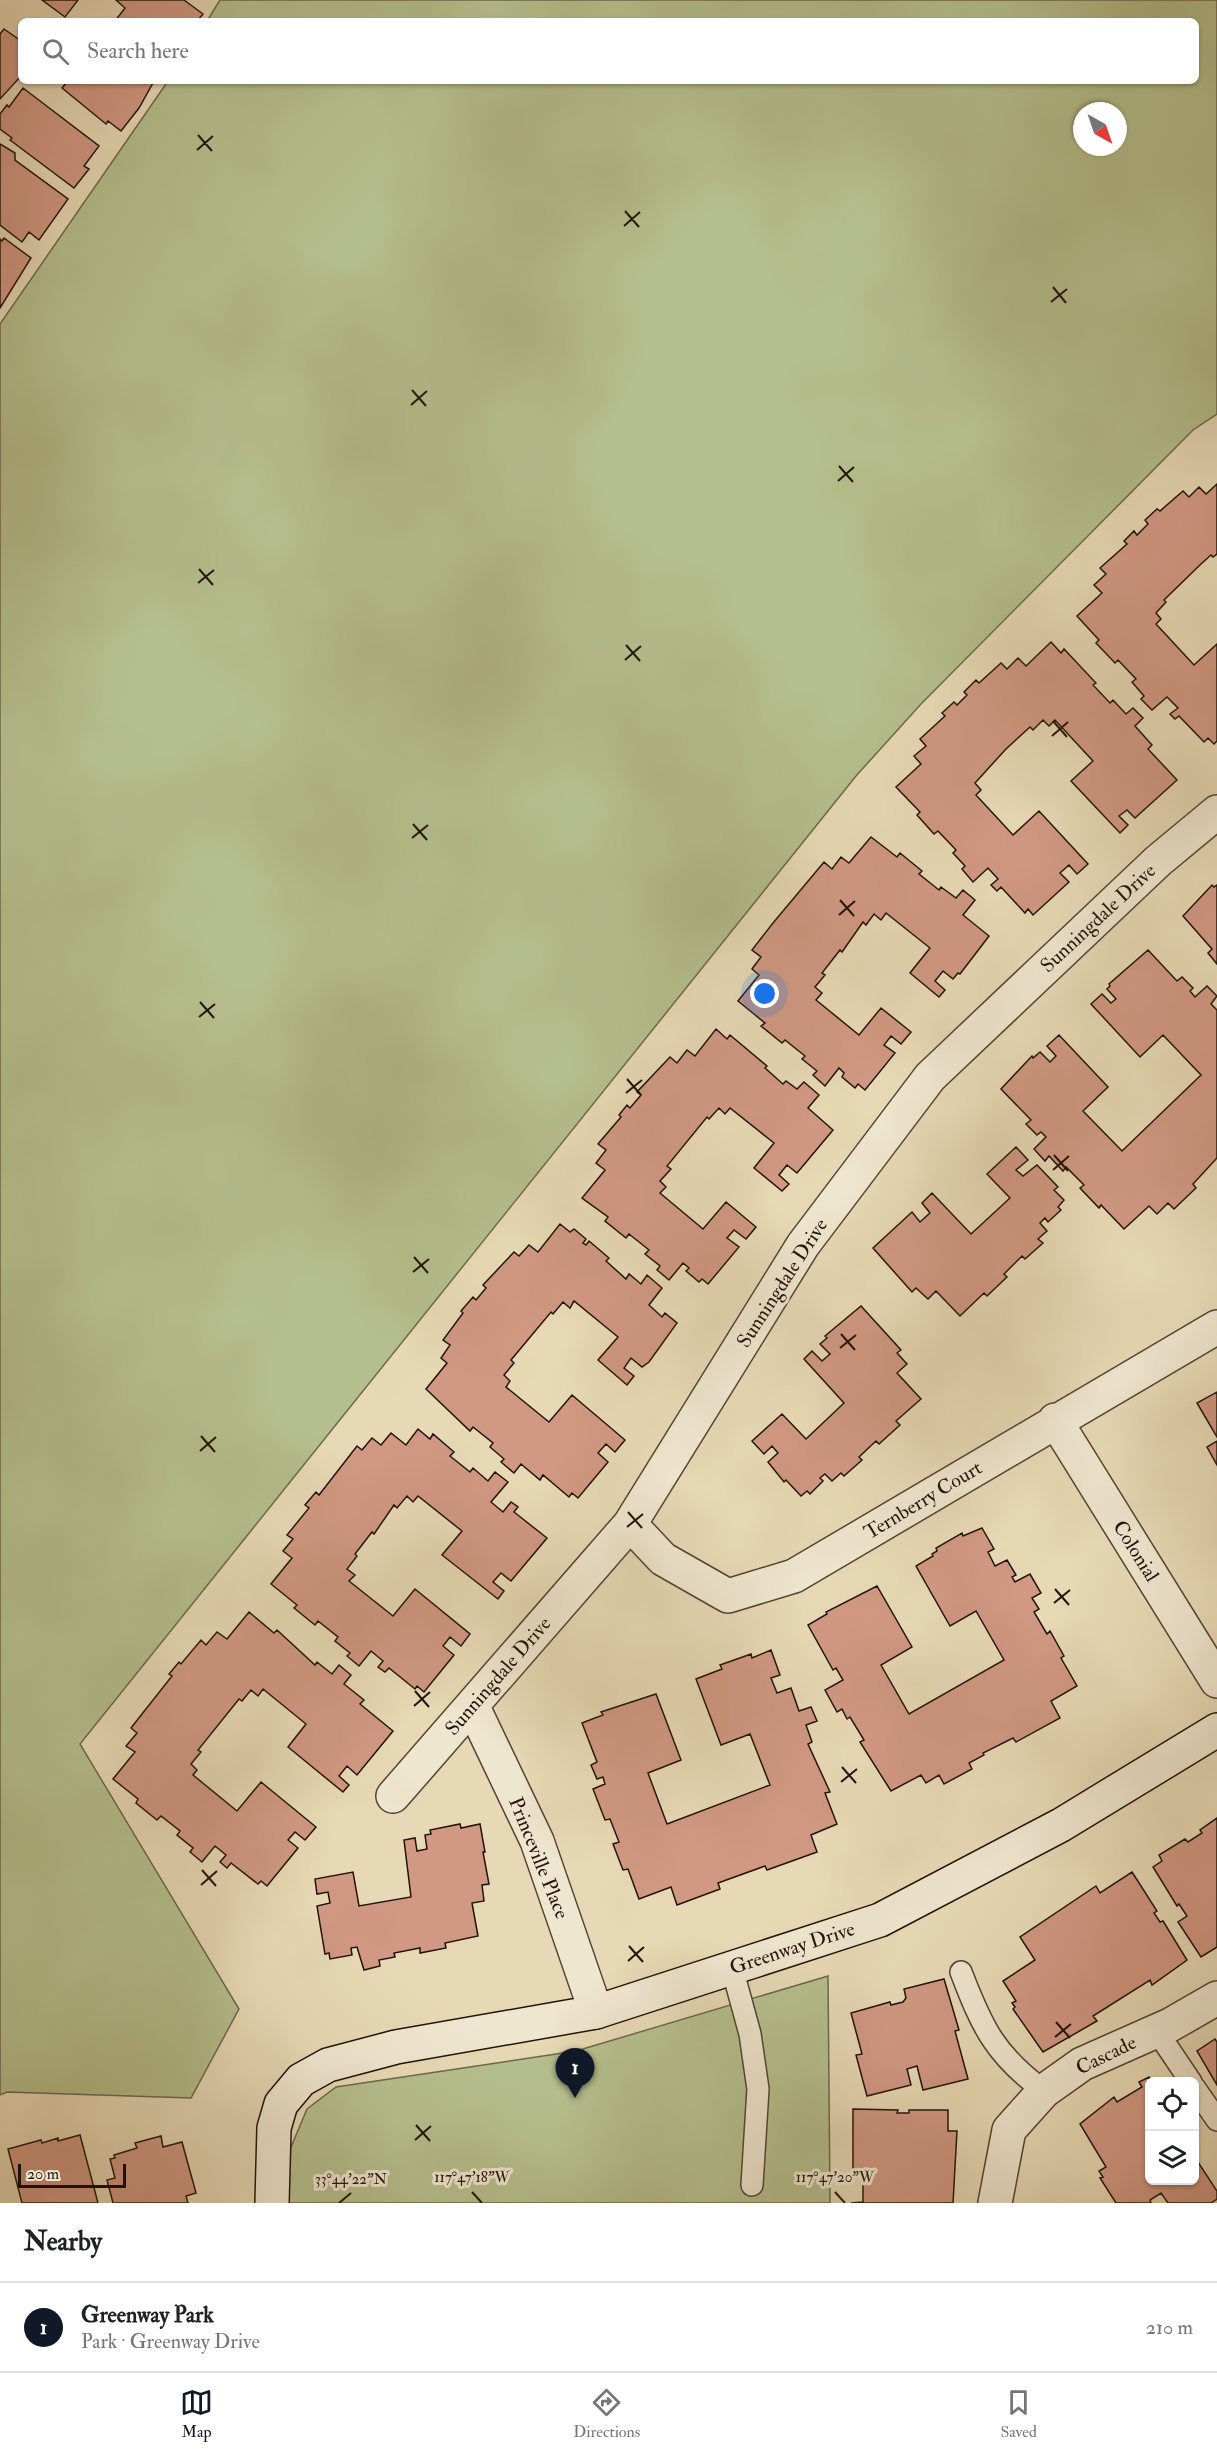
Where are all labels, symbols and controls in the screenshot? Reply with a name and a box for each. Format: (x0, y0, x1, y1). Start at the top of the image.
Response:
search box (18, 18, 1199, 84)
icon: search (39, 35, 72, 68)
text: Search here (87, 37, 189, 65)
north arrow (1073, 102, 1127, 156)
street label: Sunningdale Drive (1035, 858, 1161, 978)
your location (750, 979, 779, 1008)
street label: Sunningdale Drive (731, 1214, 833, 1352)
street label: Ternberry Court (860, 1455, 987, 1545)
street label: Colonial (1107, 1516, 1165, 1586)
street label: Sunningdale Drive (440, 1612, 556, 1740)
street label: Princeville Place (503, 1793, 575, 1923)
street label: Greenway Drive (726, 1916, 858, 1980)
street label: Cascade (1072, 2030, 1140, 2080)
pin: 1 (556, 2048, 594, 2098)
map controls (1145, 2077, 1199, 2185)
button: locate (1145, 2077, 1199, 2131)
button: layers (1145, 2131, 1199, 2185)
scale bar (18, 2161, 126, 2188)
text: 20 m (27, 2164, 59, 2184)
text: 117°47'18"W (434, 2168, 511, 2187)
text: 117°47'20"W (796, 2168, 875, 2187)
text: 33°44'22"N (315, 2170, 388, 2189)
text: Nearby (24, 2226, 102, 2258)
text: Greenway Park (81, 2301, 214, 2329)
text: 1 (40, 2315, 47, 2340)
text: 210 m (1146, 2315, 1193, 2340)
text: Park · Greenway Drive (81, 2329, 260, 2354)
tab: Map (180, 2386, 213, 2442)
tab: Directions (573, 2386, 640, 2442)
tab: Saved (1000, 2386, 1037, 2442)

